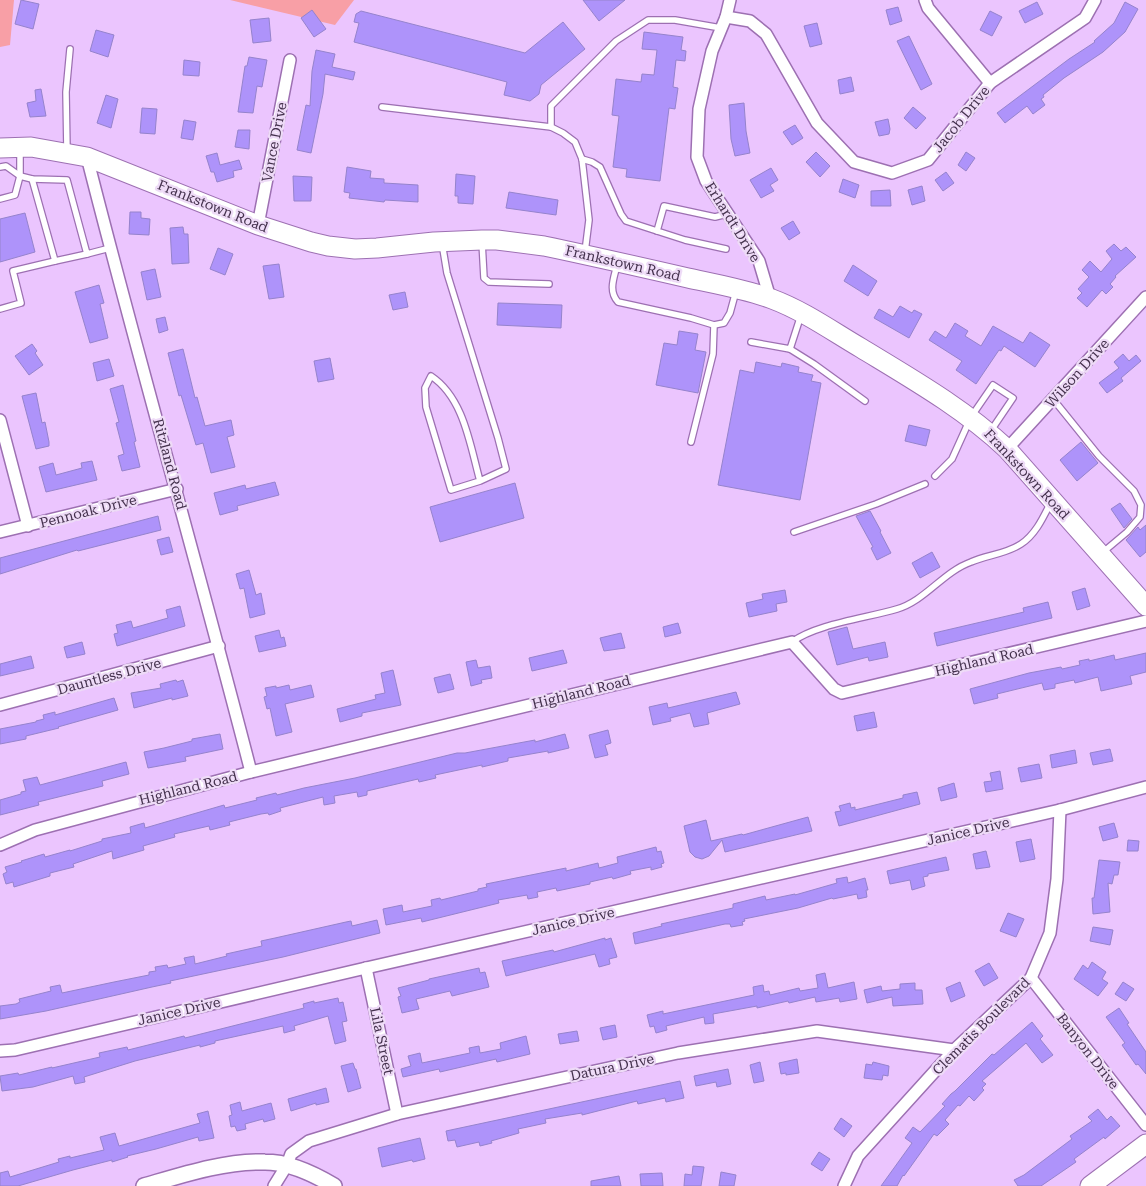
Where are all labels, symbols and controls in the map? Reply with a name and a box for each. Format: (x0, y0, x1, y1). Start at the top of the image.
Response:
street label: Jacob Drive (929, 82, 993, 155)
street label: Vance Drive (258, 100, 290, 183)
street label: Frankstown Road (155, 177, 271, 235)
street label: Erhardt Drive (702, 179, 764, 265)
street label: Frankstown Road (564, 242, 682, 284)
street label: Wilson Drive (1042, 335, 1112, 411)
street label: Ritzland Road (150, 417, 190, 511)
street label: Frankstown Road (981, 426, 1073, 522)
street label: Pennoak Drive (38, 491, 138, 531)
street label: Highland Road (933, 641, 1035, 679)
street label: Dauntless Drive (55, 654, 163, 698)
street label: Highland Road (530, 672, 632, 712)
street label: Highland Road (137, 768, 239, 808)
street label: Janice Drive (925, 814, 1011, 848)
street label: Janice Drive (530, 904, 616, 938)
street label: Clematis Boulevard (929, 974, 1033, 1078)
street label: Janice Drive (136, 994, 222, 1028)
street label: Lila Street (367, 1006, 397, 1076)
street label: Banyon Drive (1054, 1010, 1123, 1092)
street label: Datura Drive (569, 1050, 656, 1084)

